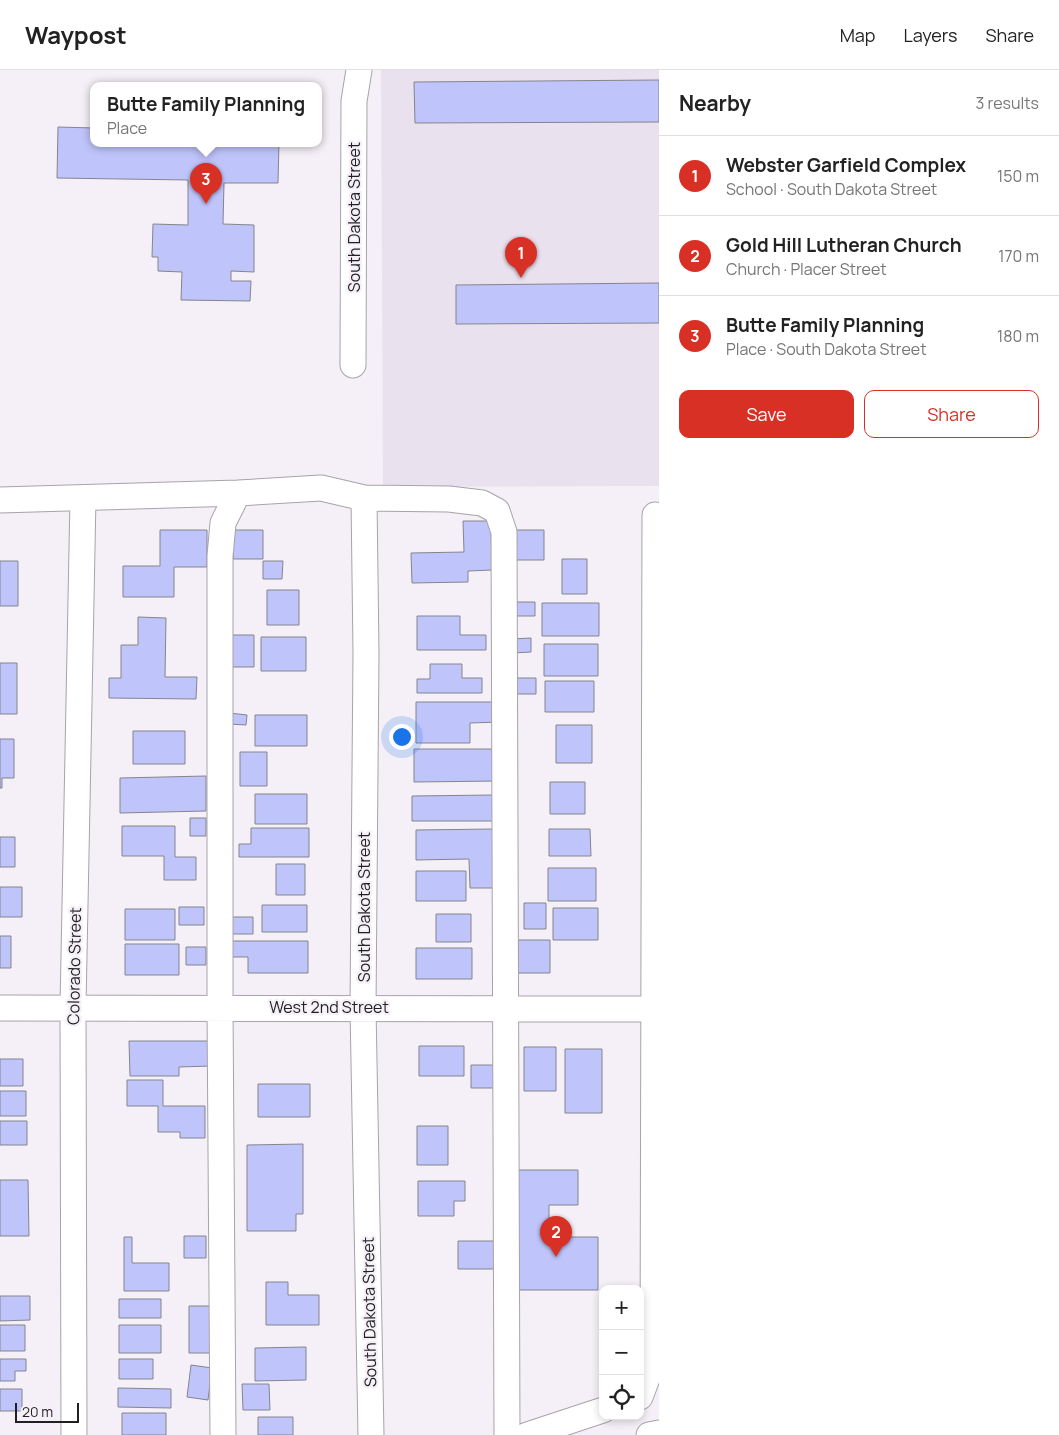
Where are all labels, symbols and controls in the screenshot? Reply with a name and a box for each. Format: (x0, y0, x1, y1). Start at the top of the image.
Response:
text: Waypost (25, 18, 127, 51)
text: Map (840, 23, 875, 47)
text: Layers (903, 23, 957, 47)
text: Share (985, 23, 1034, 47)
popup (90, 82, 322, 147)
text: Nearby (679, 89, 751, 117)
text: Butte Family Planning (107, 91, 305, 117)
text: 3 results (976, 92, 1039, 114)
text: Place (107, 117, 147, 139)
street label: South Dakota Street (343, 142, 365, 292)
text: Webster Garfield Complex (726, 152, 966, 178)
pin: 3 (190, 163, 222, 204)
text: 1 (691, 165, 699, 187)
text: 150 m (997, 165, 1039, 187)
text: School · South Dakota Street (726, 178, 937, 200)
text: Gold Hill Lutheran Church (726, 232, 962, 258)
pin: 1 (505, 237, 537, 278)
text: 2 (690, 245, 700, 267)
text: 170 m (998, 245, 1039, 267)
text: Church · Placer Street (726, 258, 887, 280)
text: Butte Family Planning (726, 312, 924, 338)
text: 3 (690, 325, 700, 347)
text: 180 m (997, 325, 1039, 347)
text: Place · South Dakota Street (726, 338, 927, 360)
button: Save (679, 390, 854, 438)
button: Share (864, 390, 1039, 438)
your location (389, 724, 415, 750)
street label: South Dakota Street (353, 832, 375, 982)
street label: Colorado Street (62, 907, 86, 1025)
street label: West 2nd Street (269, 996, 389, 1018)
pin: 2 (540, 1216, 572, 1257)
street label: South Dakota Street (357, 1237, 381, 1387)
map controls (599, 1285, 644, 1420)
button: + (599, 1285, 644, 1330)
button: − (599, 1330, 644, 1375)
button: locate (599, 1375, 644, 1420)
scale bar (15, 1400, 79, 1423)
text: 20 m (22, 1402, 53, 1421)

